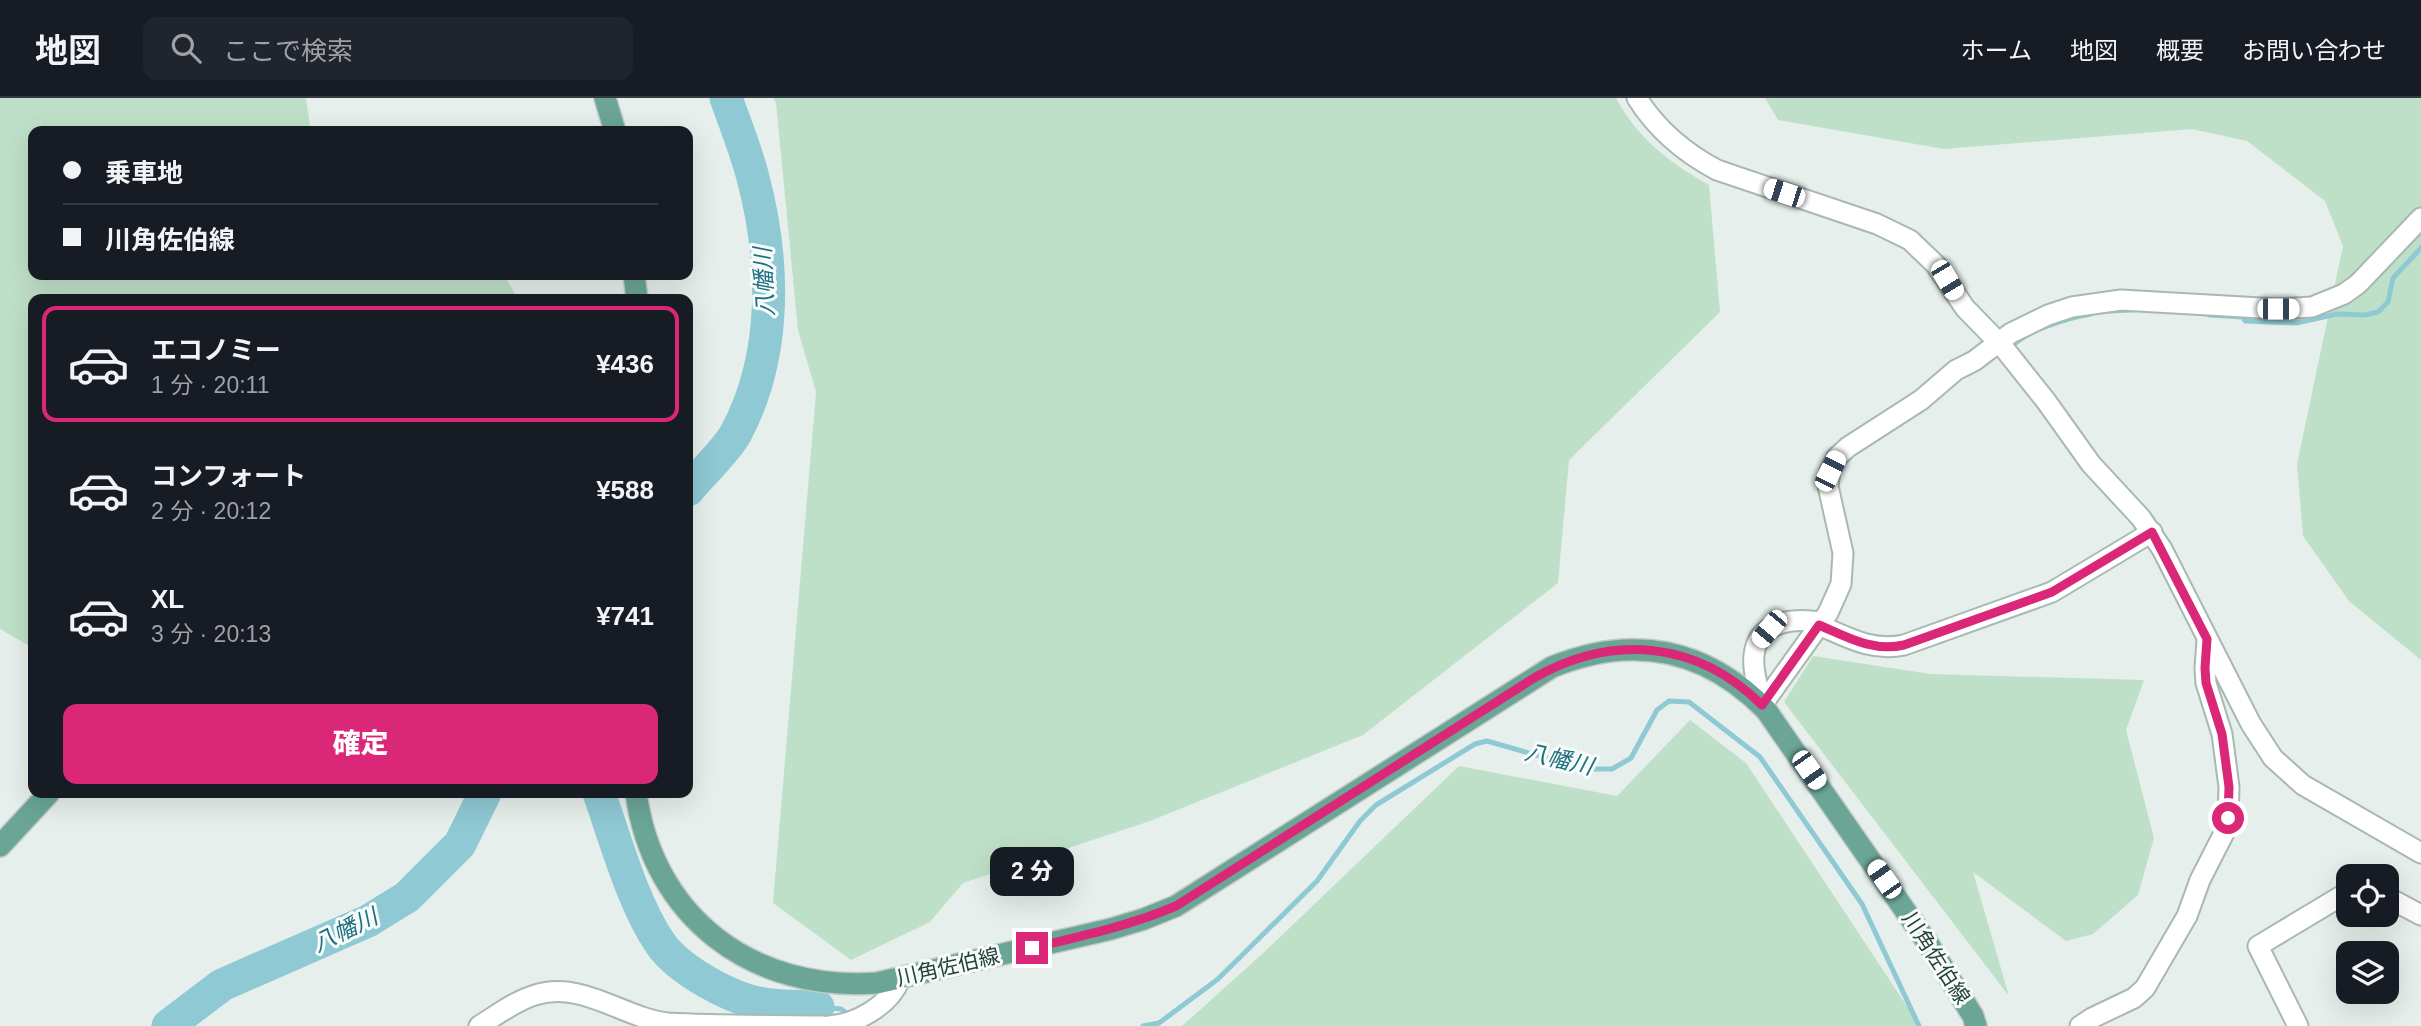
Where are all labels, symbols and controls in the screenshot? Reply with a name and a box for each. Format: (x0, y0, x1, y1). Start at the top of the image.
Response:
search box (143, 17, 633, 80)
icon: search (167, 29, 205, 67)
text: 地図 (35, 32, 101, 69)
text: ここで検索 (223, 36, 353, 66)
text: ホーム (1961, 37, 2032, 64)
text: 地図 (2070, 37, 2118, 64)
text: 概要 (2156, 37, 2204, 64)
text: お問い合わせ (2242, 37, 2386, 64)
text: 乗車地 (105, 158, 183, 188)
car (1761, 177, 1808, 209)
text: 川角佐伯線 (105, 225, 235, 255)
water label: 八幡川 (749, 244, 779, 317)
car (1928, 257, 1967, 303)
car (2258, 299, 2300, 320)
icon: car (67, 333, 130, 396)
text: エコノミー (151, 335, 281, 365)
text: ¥436 (596, 349, 654, 379)
text: 1 分 · 20:11 (151, 372, 269, 398)
car (1812, 448, 1849, 494)
icon: car (67, 459, 130, 522)
text: コンフォート (151, 461, 306, 491)
text: ¥588 (596, 475, 654, 505)
text: 2 分 · 20:12 (151, 498, 271, 524)
text: XL (151, 584, 184, 614)
icon: car (67, 585, 130, 648)
text: ¥741 (596, 601, 654, 631)
car (1748, 606, 1791, 652)
text: 3 分 · 20:13 (151, 621, 271, 647)
button: 確定 (63, 704, 658, 784)
water label: 八幡川 (1522, 739, 1598, 780)
car (1789, 747, 1830, 793)
route start (2212, 802, 2244, 834)
callout: 2 分 (990, 846, 1074, 896)
car (1864, 856, 1905, 902)
text: 2 分 (1011, 858, 1053, 884)
map controls (2336, 864, 2399, 1004)
button: locate (2336, 864, 2399, 927)
water label: 八幡川 (308, 902, 384, 957)
street label: 川角佐伯線 (1898, 907, 1975, 1008)
route end (1016, 932, 1048, 964)
button: layers (2336, 941, 2399, 1004)
street label: 川角佐伯線 (894, 943, 1002, 990)

